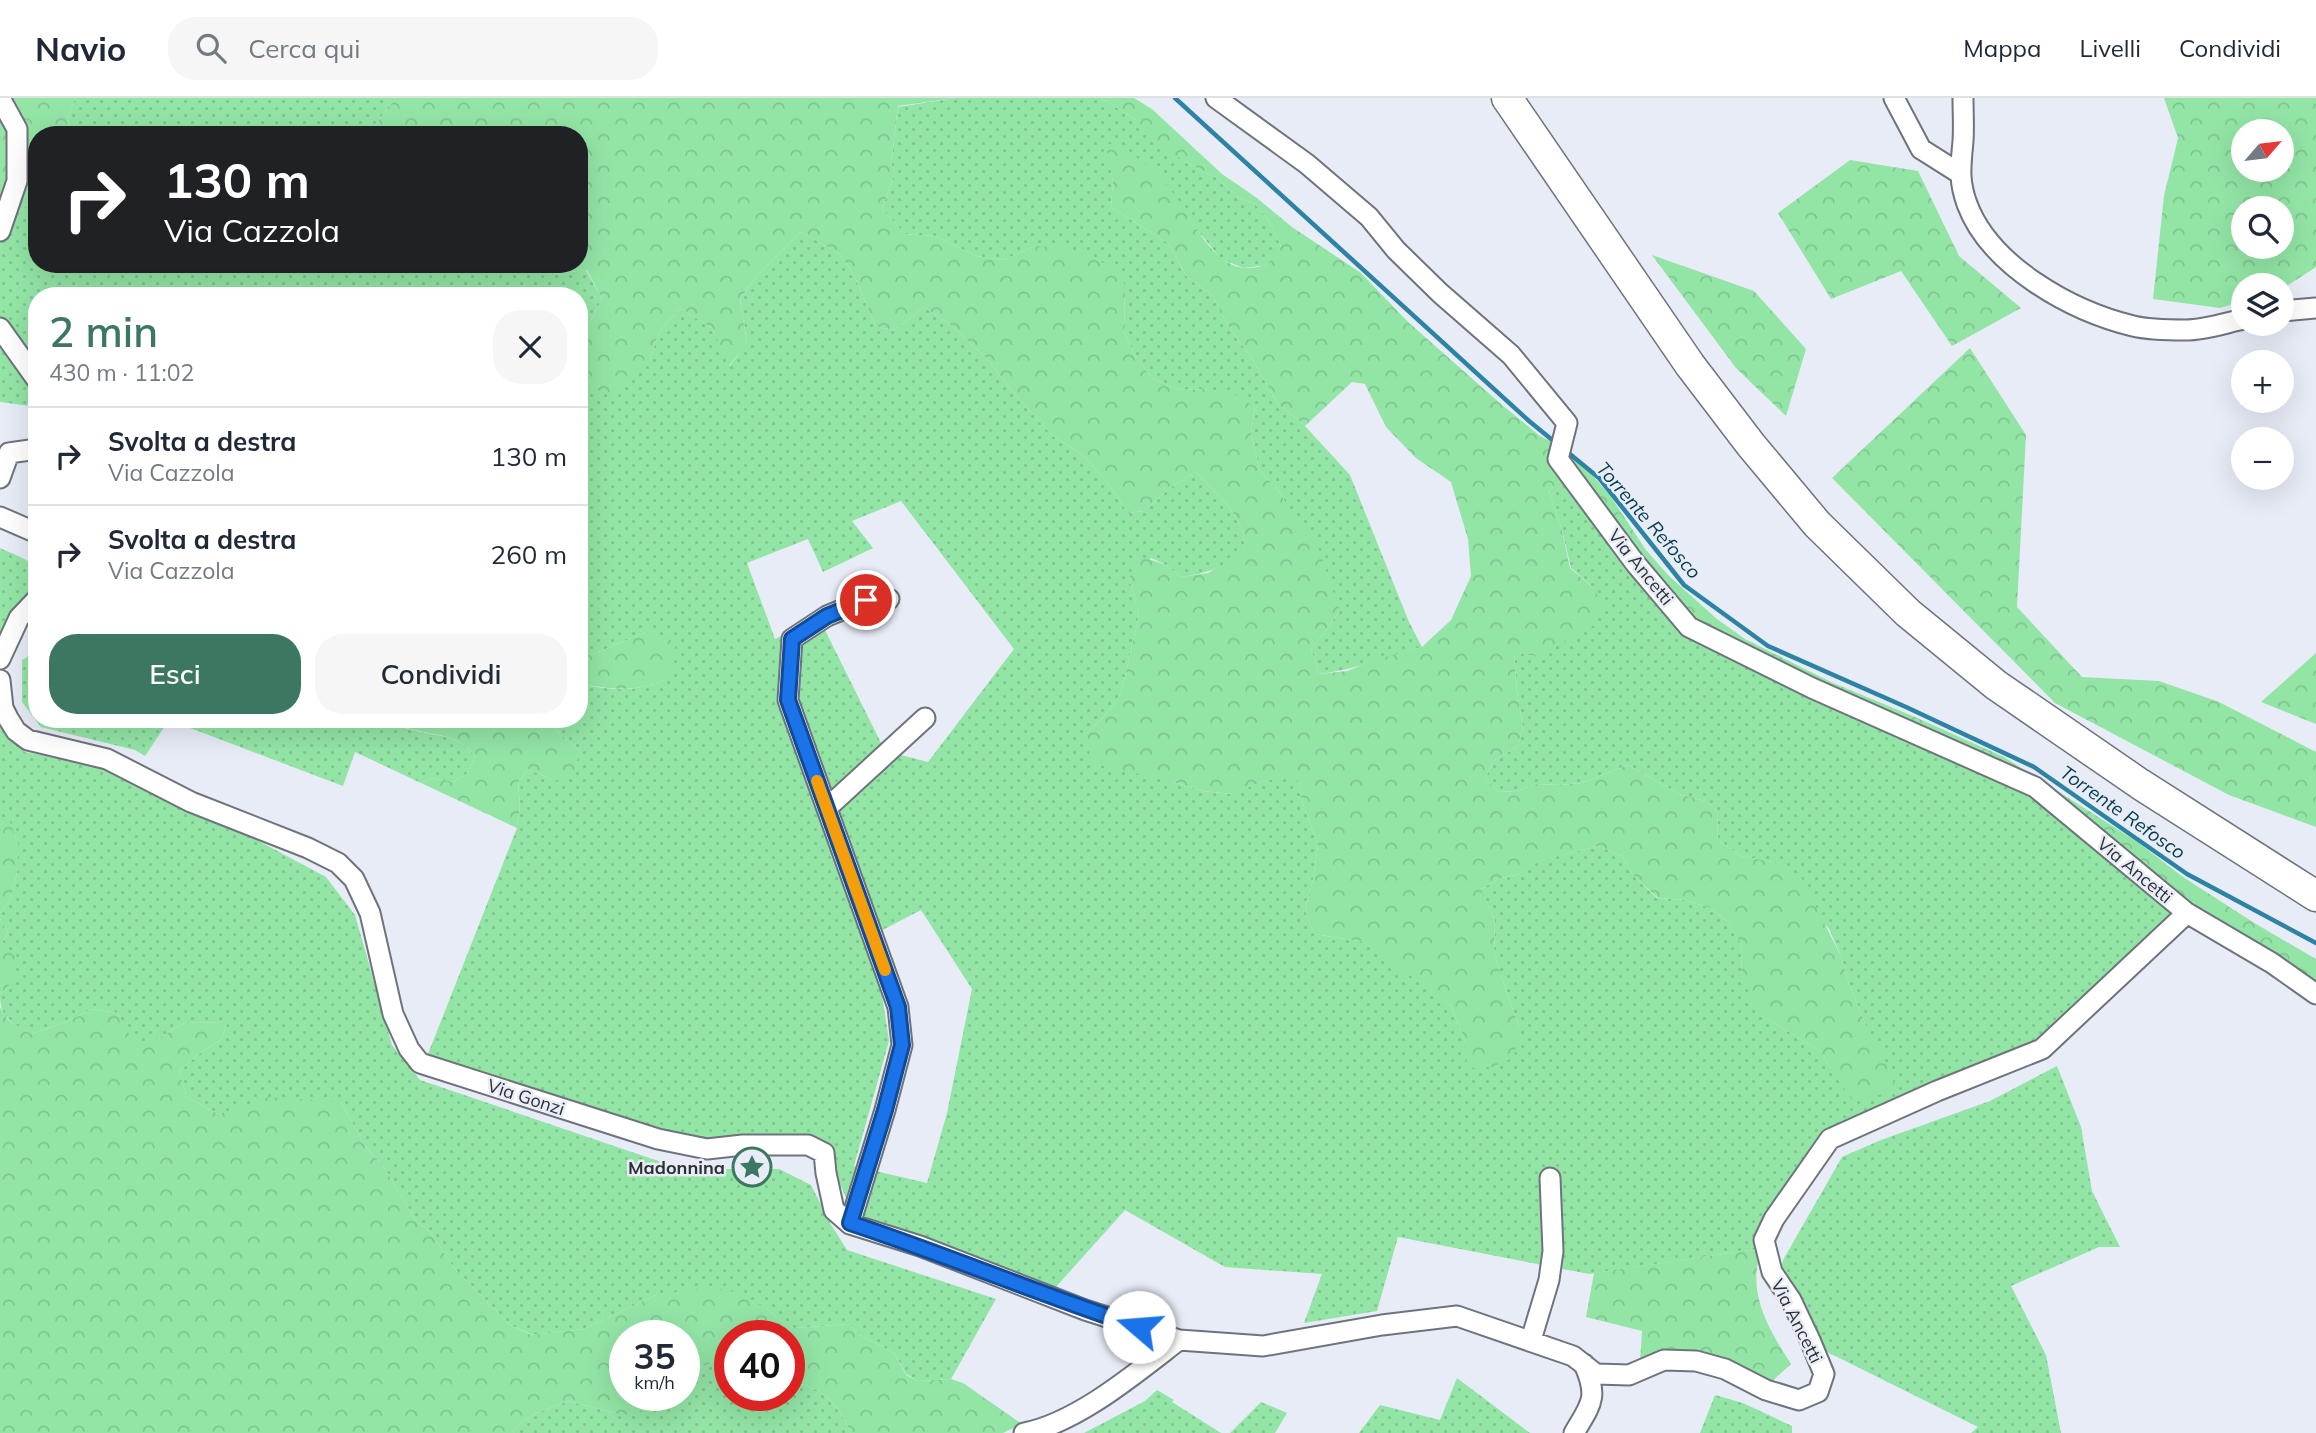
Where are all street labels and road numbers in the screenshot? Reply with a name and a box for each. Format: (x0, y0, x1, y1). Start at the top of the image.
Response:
street label: Via Ancetti (1603, 524, 1679, 610)
street label: Via Ancetti (2093, 832, 2177, 908)
street label: Via Gonzi (484, 1074, 568, 1120)
street label: Via Ancetti (1766, 1275, 1828, 1367)

